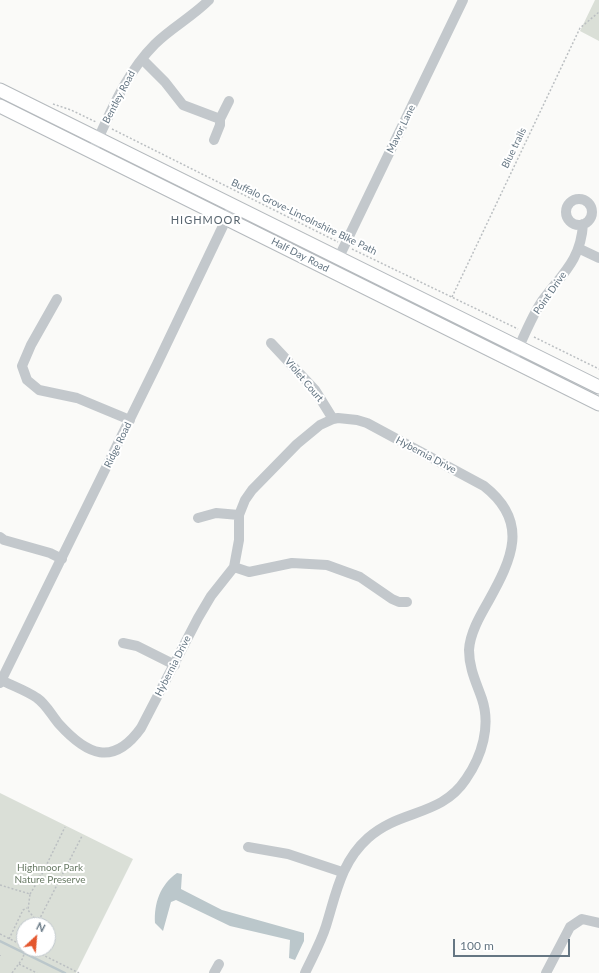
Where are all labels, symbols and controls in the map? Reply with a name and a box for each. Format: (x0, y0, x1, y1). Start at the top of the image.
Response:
street label: Bentley Road (100, 69, 138, 125)
street label: Mavor Lane (384, 103, 418, 155)
street label: Blue trails (499, 126, 529, 170)
street label: Buffalo Grove-Lincolnshire Bike Path (229, 176, 379, 258)
district label: HIGHMOOR (171, 213, 241, 227)
street label: Half Day Road (269, 235, 331, 275)
street label: Point Drive (531, 269, 569, 317)
street label: Violet Court (282, 356, 326, 404)
street label: Ridge Road (102, 420, 134, 470)
street label: Hybernia Drive (394, 434, 458, 476)
street label: Hybernia Drive (153, 634, 193, 698)
park label: Highmoor Park Nature Preserve (15, 862, 85, 886)
north arrow (16, 917, 56, 957)
text: N (34, 919, 48, 934)
scale bar (455, 931, 572, 957)
text: 100 m (460, 938, 494, 953)

